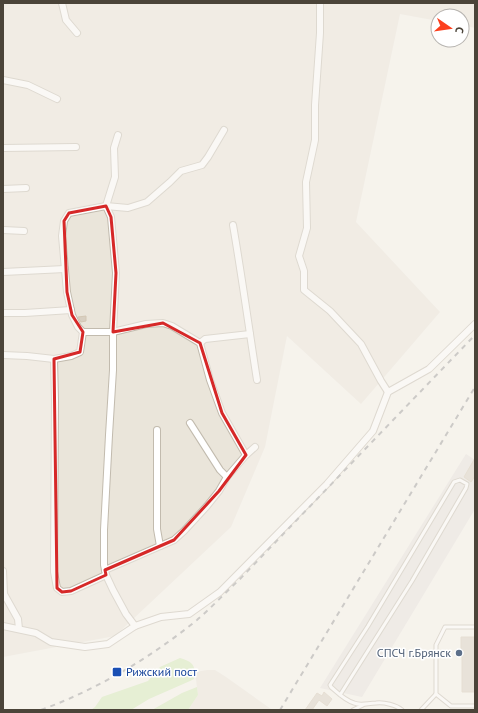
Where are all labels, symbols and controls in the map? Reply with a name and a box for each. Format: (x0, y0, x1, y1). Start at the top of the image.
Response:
north arrow (430, 8, 470, 48)
text: С (452, 26, 467, 35)
place label: СПСЧ г.Брянск (377, 645, 451, 660)
marker: СПСЧ г.Брянск (454, 648, 464, 658)
place label: Рижский пост (126, 664, 197, 679)
marker: Рижский пост (111, 666, 123, 678)

